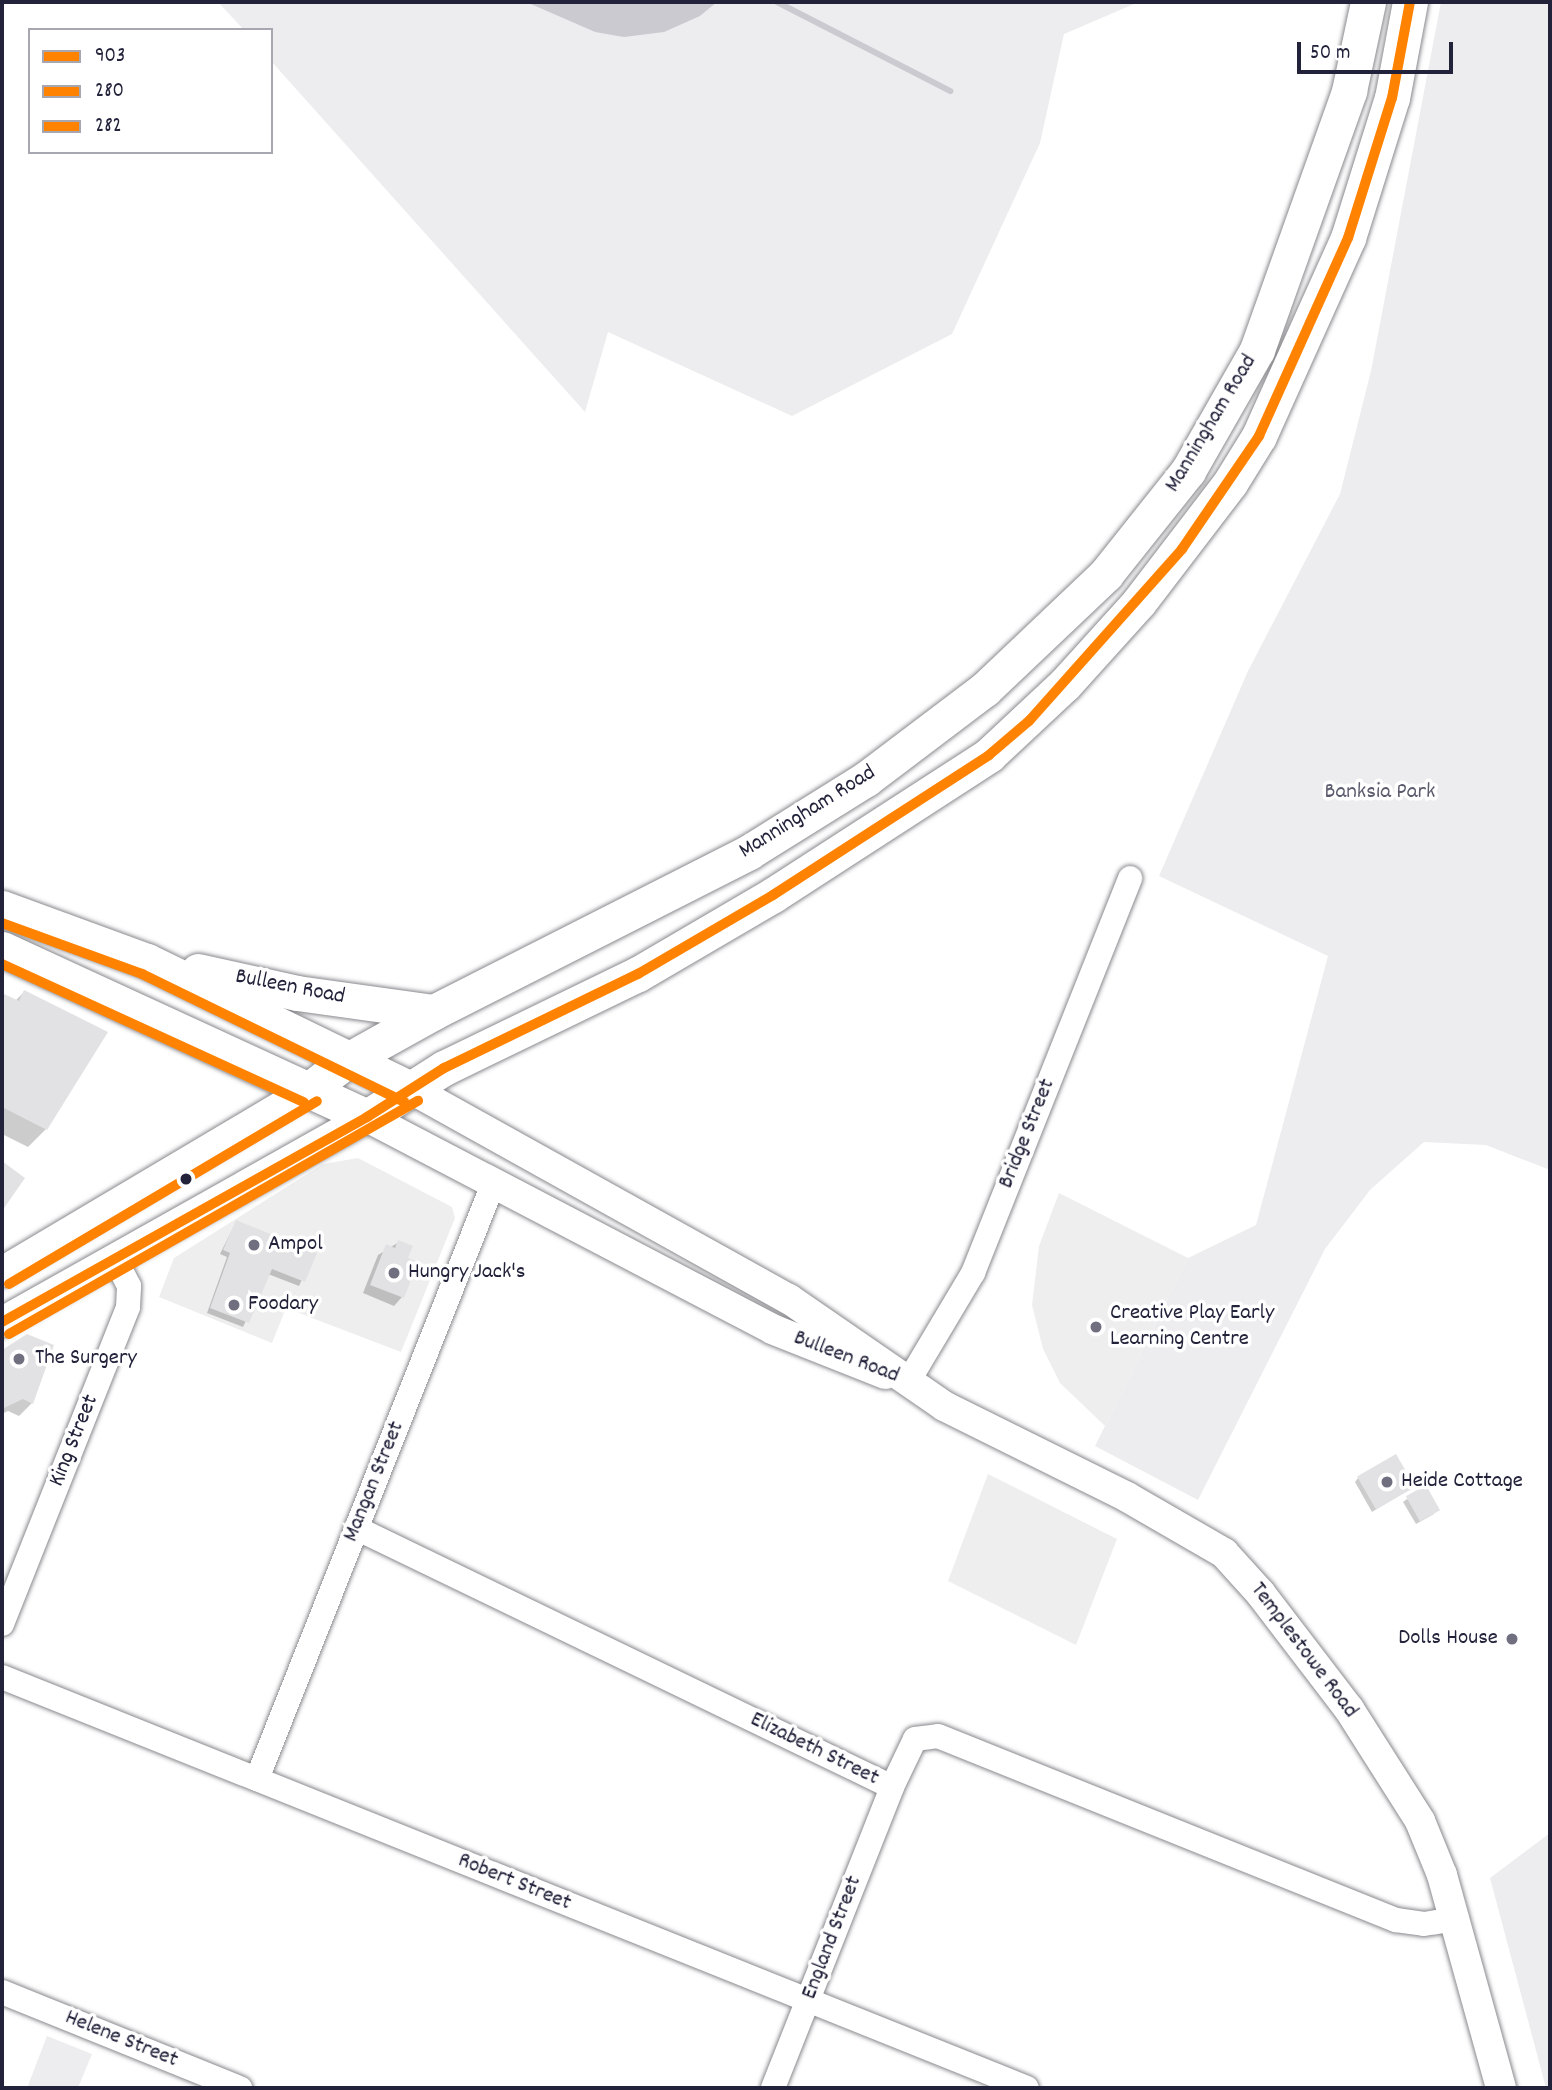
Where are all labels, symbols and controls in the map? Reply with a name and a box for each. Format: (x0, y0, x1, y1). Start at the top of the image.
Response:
legend (28, 28, 273, 154)
scale bar (1300, 28, 1456, 72)
text: 50 m (1310, 39, 1350, 69)
text: 903 (95, 42, 125, 72)
text: 280 (95, 77, 124, 107)
text: 282 (95, 112, 122, 142)
street label: Manningham Road (1160, 350, 1264, 498)
street label: Manningham Road (735, 760, 881, 866)
park label: Banksia Park (1325, 779, 1435, 807)
street label: Bulleen Road (233, 964, 347, 1012)
street label: Bridge Street (994, 1075, 1062, 1193)
unlabelled marker (179, 1172, 193, 1186)
place label: Ampol (268, 1231, 323, 1259)
marker: Ampol (246, 1237, 262, 1253)
place label: Hungry Jack's (408, 1259, 526, 1287)
marker: Hungry Jack's (386, 1265, 402, 1281)
place label: Foodary (248, 1291, 318, 1319)
marker: Foodary (226, 1297, 242, 1313)
place label: Creative Play Early Learning Centre (1110, 1300, 1274, 1354)
marker: Creative Play Early Learning Centre (1088, 1319, 1104, 1335)
street label: Bulleen Road (789, 1325, 903, 1391)
place label: The Surgery (35, 1345, 137, 1373)
marker: The Surgery (9, 1349, 29, 1369)
street label: King Street (44, 1391, 106, 1491)
street label: Mangan Street (338, 1418, 412, 1546)
place label: Heide Cottage (1401, 1468, 1523, 1496)
marker: Heide Cottage (1379, 1474, 1395, 1490)
street label: Templestowe Road (1243, 1578, 1363, 1724)
place label: Dolls House (1398, 1625, 1498, 1653)
marker: Dolls House (1504, 1631, 1520, 1647)
street label: Elizabeth Street (745, 1707, 883, 1793)
street label: Robert Street (453, 1848, 575, 1918)
street label: England Street (797, 1872, 869, 2004)
street label: Helene Street (60, 2005, 182, 2075)

